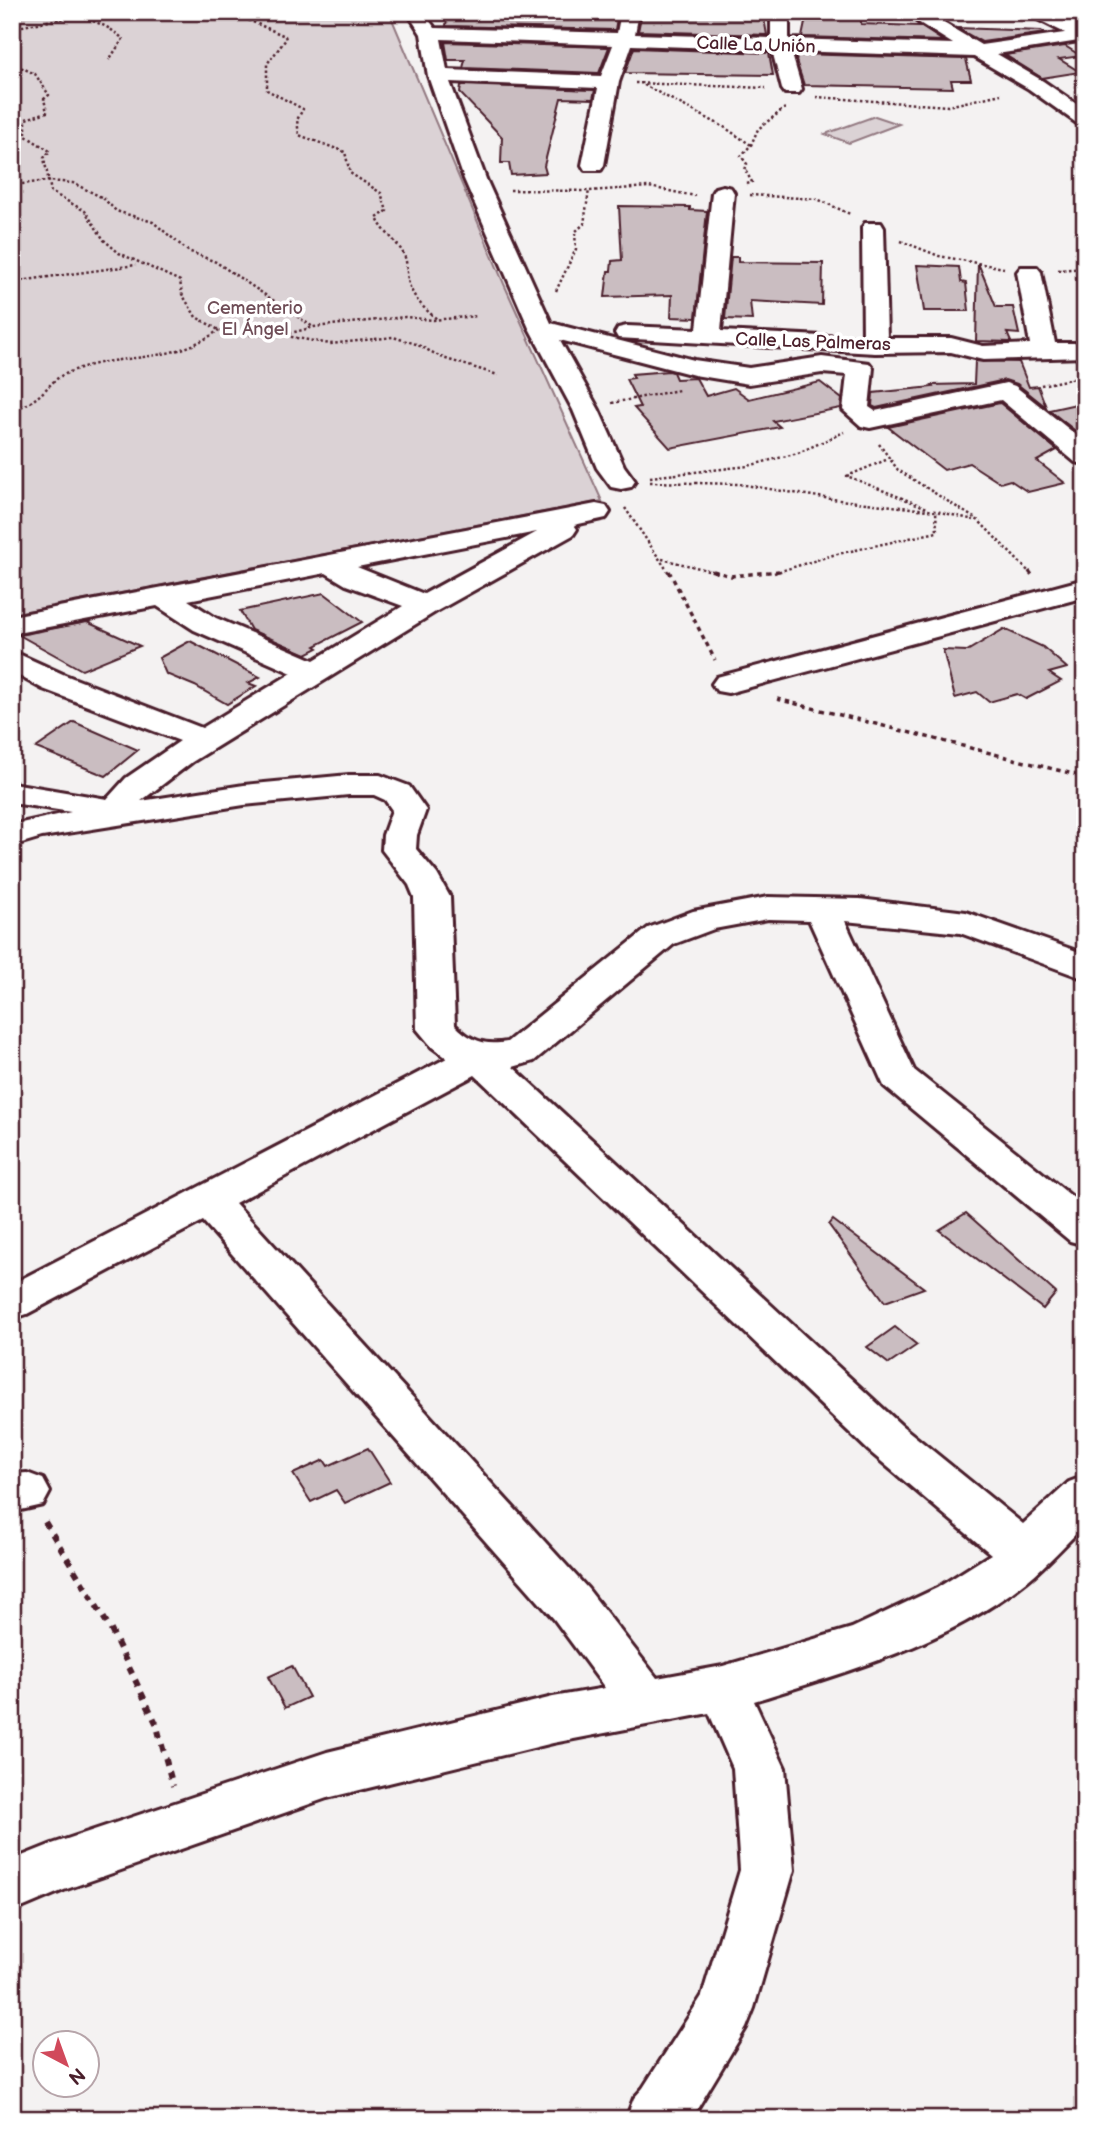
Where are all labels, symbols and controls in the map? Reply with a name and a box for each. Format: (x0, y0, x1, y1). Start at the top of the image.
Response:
street label: Calle La Unión (696, 32, 816, 58)
park label: Cementerio El Ángel (207, 298, 303, 340)
street label: Calle Las Palmeras (735, 329, 891, 355)
north arrow (32, 2030, 102, 2100)
text: N (63, 2062, 89, 2089)

